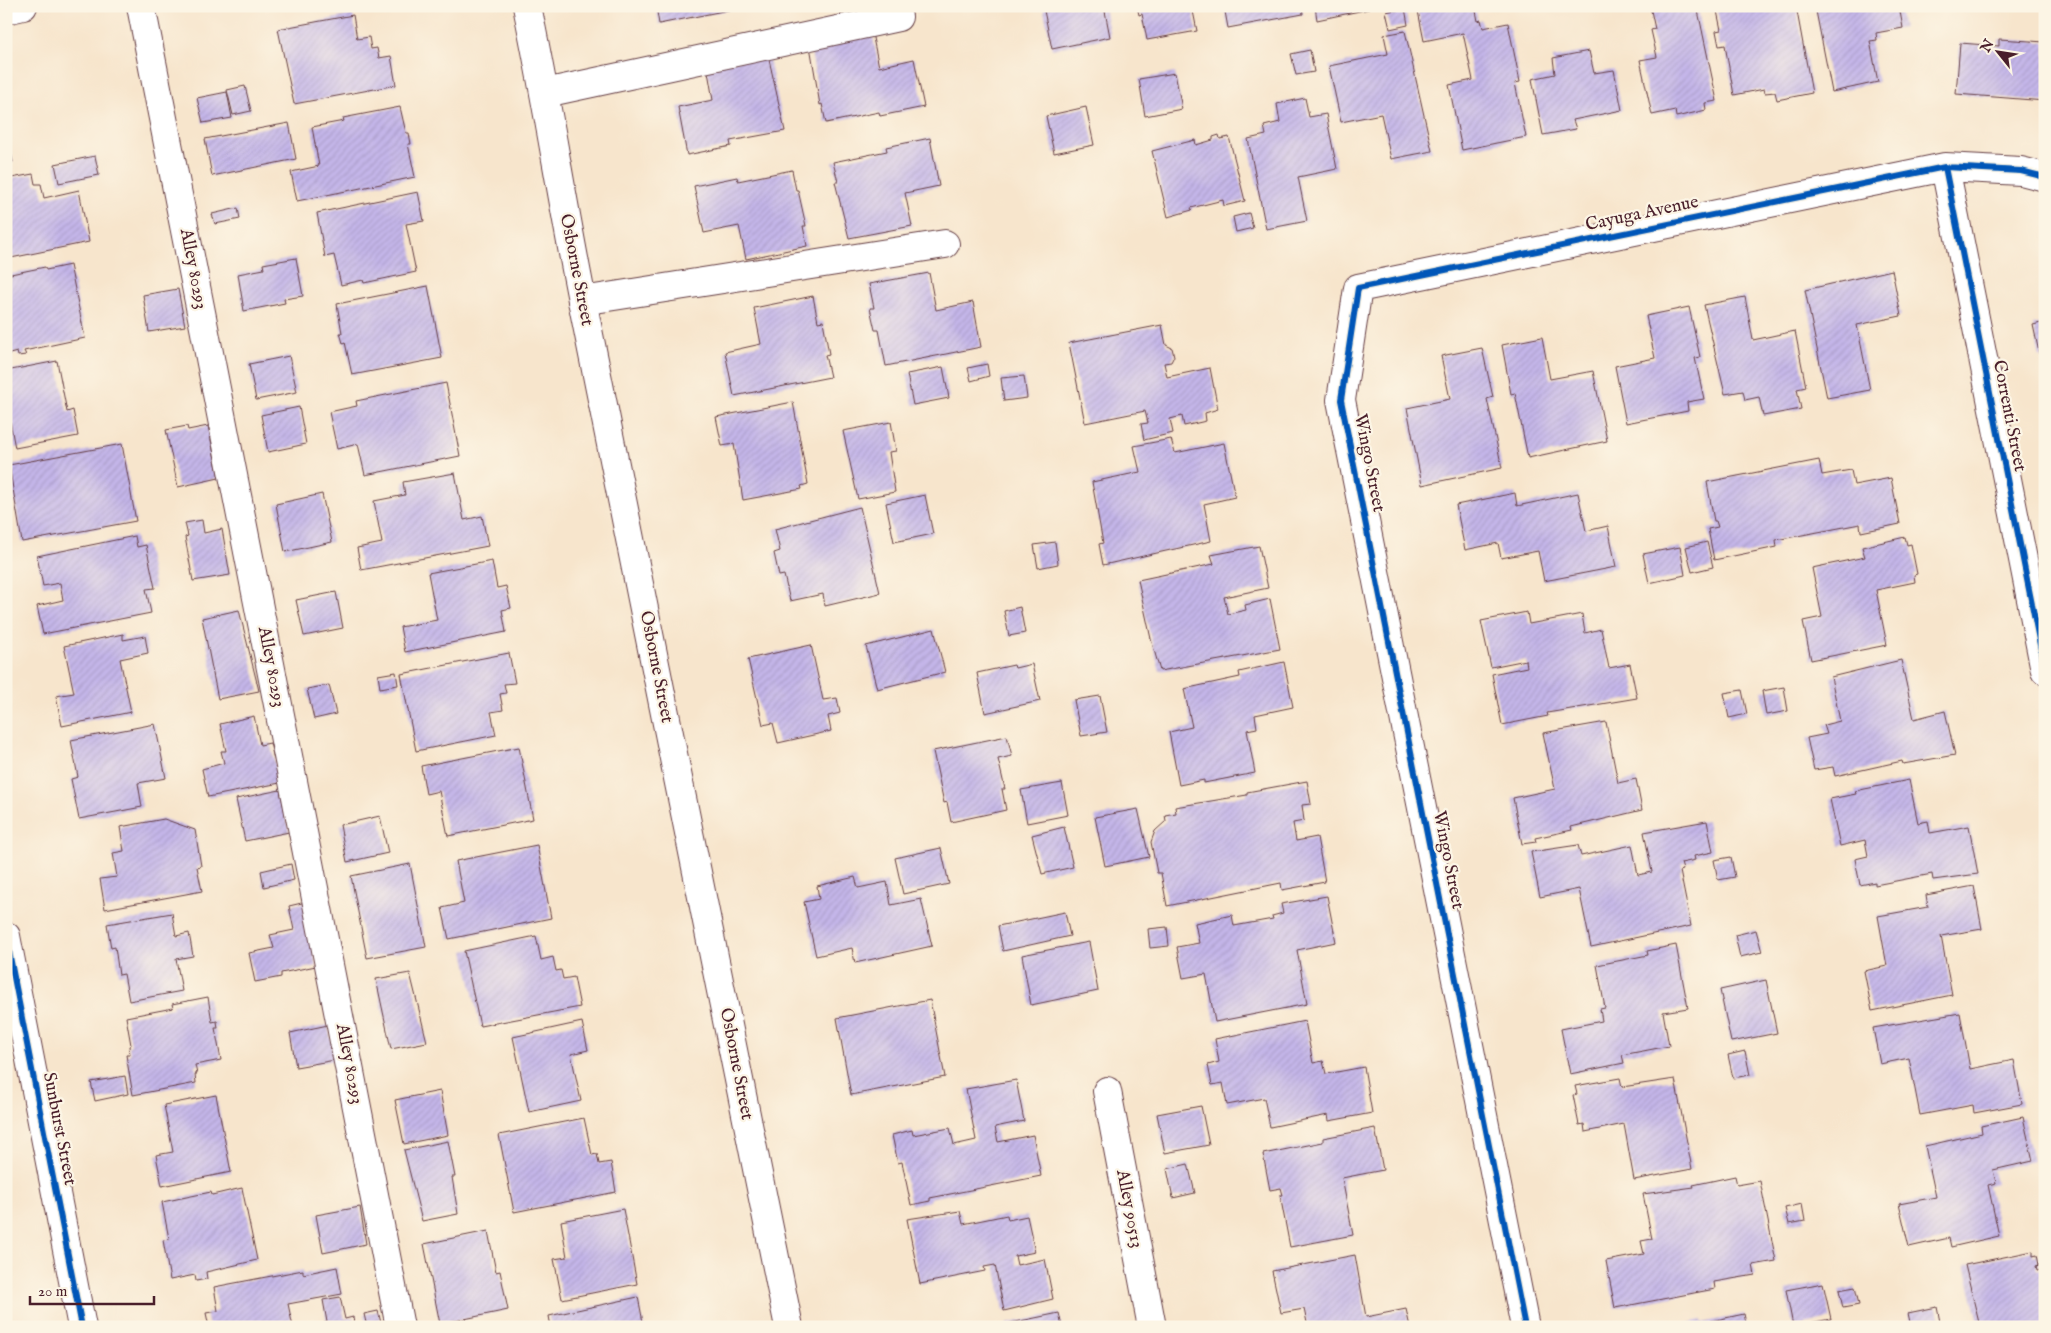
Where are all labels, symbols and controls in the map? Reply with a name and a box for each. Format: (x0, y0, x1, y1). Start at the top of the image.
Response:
north arrow (1974, 28, 2024, 78)
text: N (1976, 36, 1998, 57)
street label: Cayuga Avenue (1583, 191, 1701, 237)
street label: Osborne Street (554, 212, 598, 328)
street label: Alley 80293 (174, 226, 212, 311)
street label: Correnti Street (1987, 358, 2031, 474)
street label: Wingo Street (1348, 412, 1390, 514)
street label: Osborne Street (634, 609, 678, 725)
street label: Alley 80293 (252, 624, 290, 709)
street label: Wingo Street (1427, 809, 1469, 911)
street label: Osborne Street (714, 1006, 758, 1122)
street label: Alley 80293 (330, 1021, 368, 1106)
street label: Sunburst Street (37, 1070, 81, 1188)
street label: Alley 90513 (1110, 1167, 1148, 1250)
scale bar (30, 1273, 154, 1305)
text: 20 m (38, 1282, 68, 1301)

